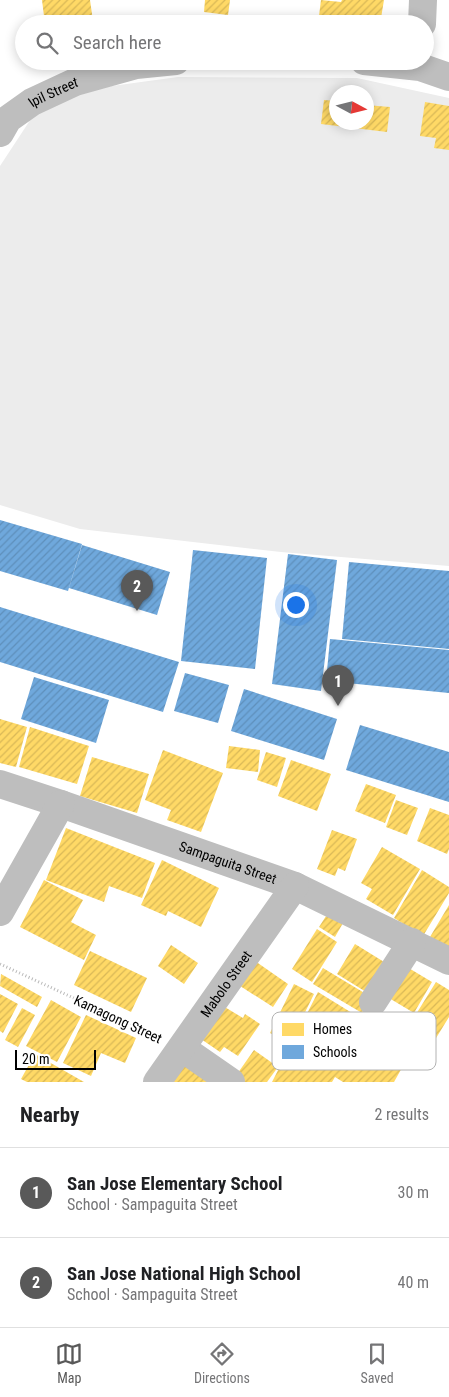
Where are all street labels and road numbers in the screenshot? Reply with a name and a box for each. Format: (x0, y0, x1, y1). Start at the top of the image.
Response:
street label: Ipil Street (25, 74, 80, 110)
street label: Sampaguita Street (177, 838, 279, 887)
street label: Mabolo Street (197, 948, 255, 1020)
street label: Kamagong Street (71, 992, 165, 1046)

